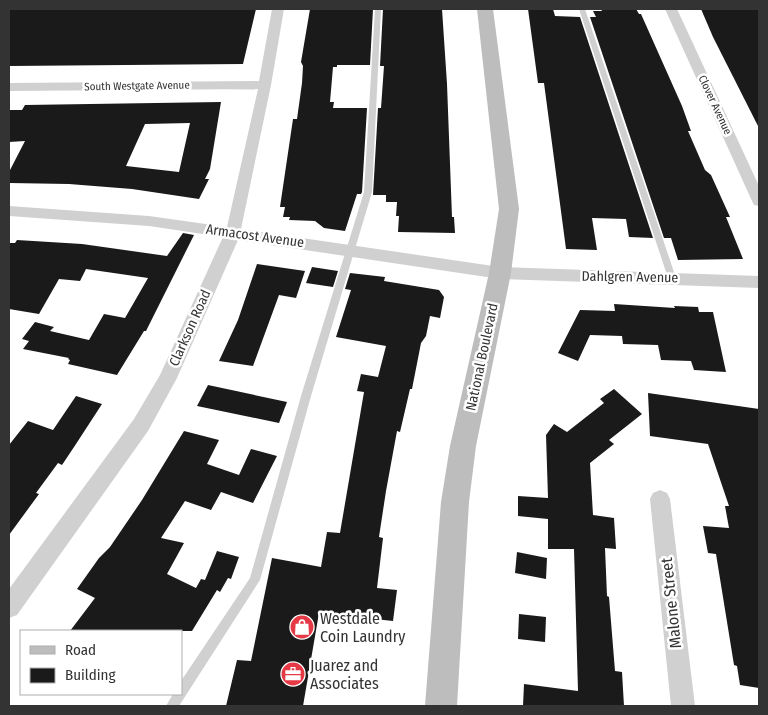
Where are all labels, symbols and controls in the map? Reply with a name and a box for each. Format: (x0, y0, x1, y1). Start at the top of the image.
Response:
street label: Clover Avenue (696, 73, 734, 137)
street label: South Westgate Avenue (84, 79, 190, 93)
street label: Armacost Avenue (205, 221, 305, 251)
street label: Dahlgren Avenue (582, 268, 679, 286)
street label: Clarkson Road (166, 287, 214, 369)
street label: National Boulevard (462, 302, 502, 412)
street label: Malone Street (657, 556, 685, 649)
place label: Westdale Coin Laundry (320, 609, 406, 646)
shop icon: Westdale Coin Laundry (289, 614, 315, 640)
legend (20, 630, 182, 695)
text: Road (65, 641, 96, 659)
place label: Juarez and Associates (310, 656, 379, 693)
office icon: Juarez and Associates (280, 661, 306, 687)
text: Building (65, 666, 116, 684)

